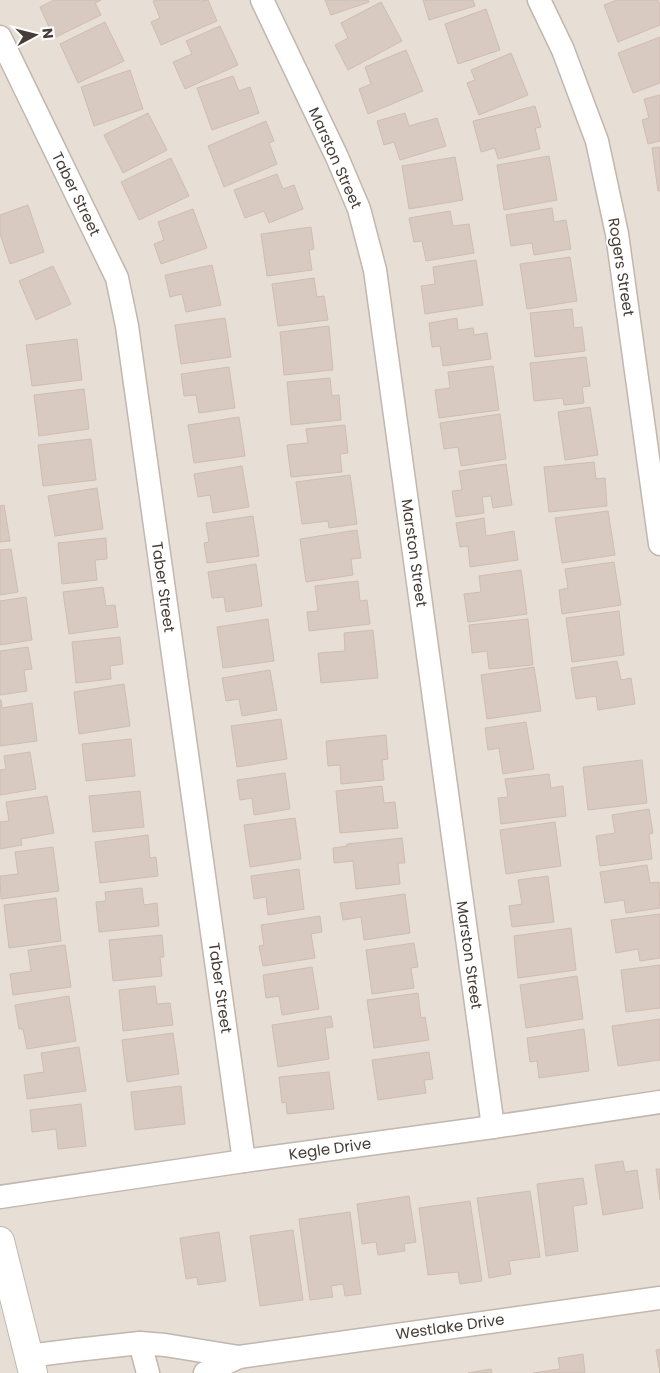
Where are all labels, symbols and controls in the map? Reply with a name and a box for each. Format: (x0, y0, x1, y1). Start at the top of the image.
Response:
north arrow (10, 10, 60, 60)
text: N (37, 27, 58, 40)
street label: Marston Street (304, 104, 367, 212)
street label: Taber Street (47, 148, 106, 239)
street label: Rogers Street (603, 216, 640, 318)
street label: Marston Street (397, 497, 432, 608)
street label: Taber Street (147, 540, 180, 634)
street label: Marston Street (452, 899, 487, 1010)
street label: Taber Street (204, 941, 237, 1035)
street label: Kegle Drive (287, 1132, 373, 1165)
street label: Westlake Drive (394, 1308, 506, 1345)

